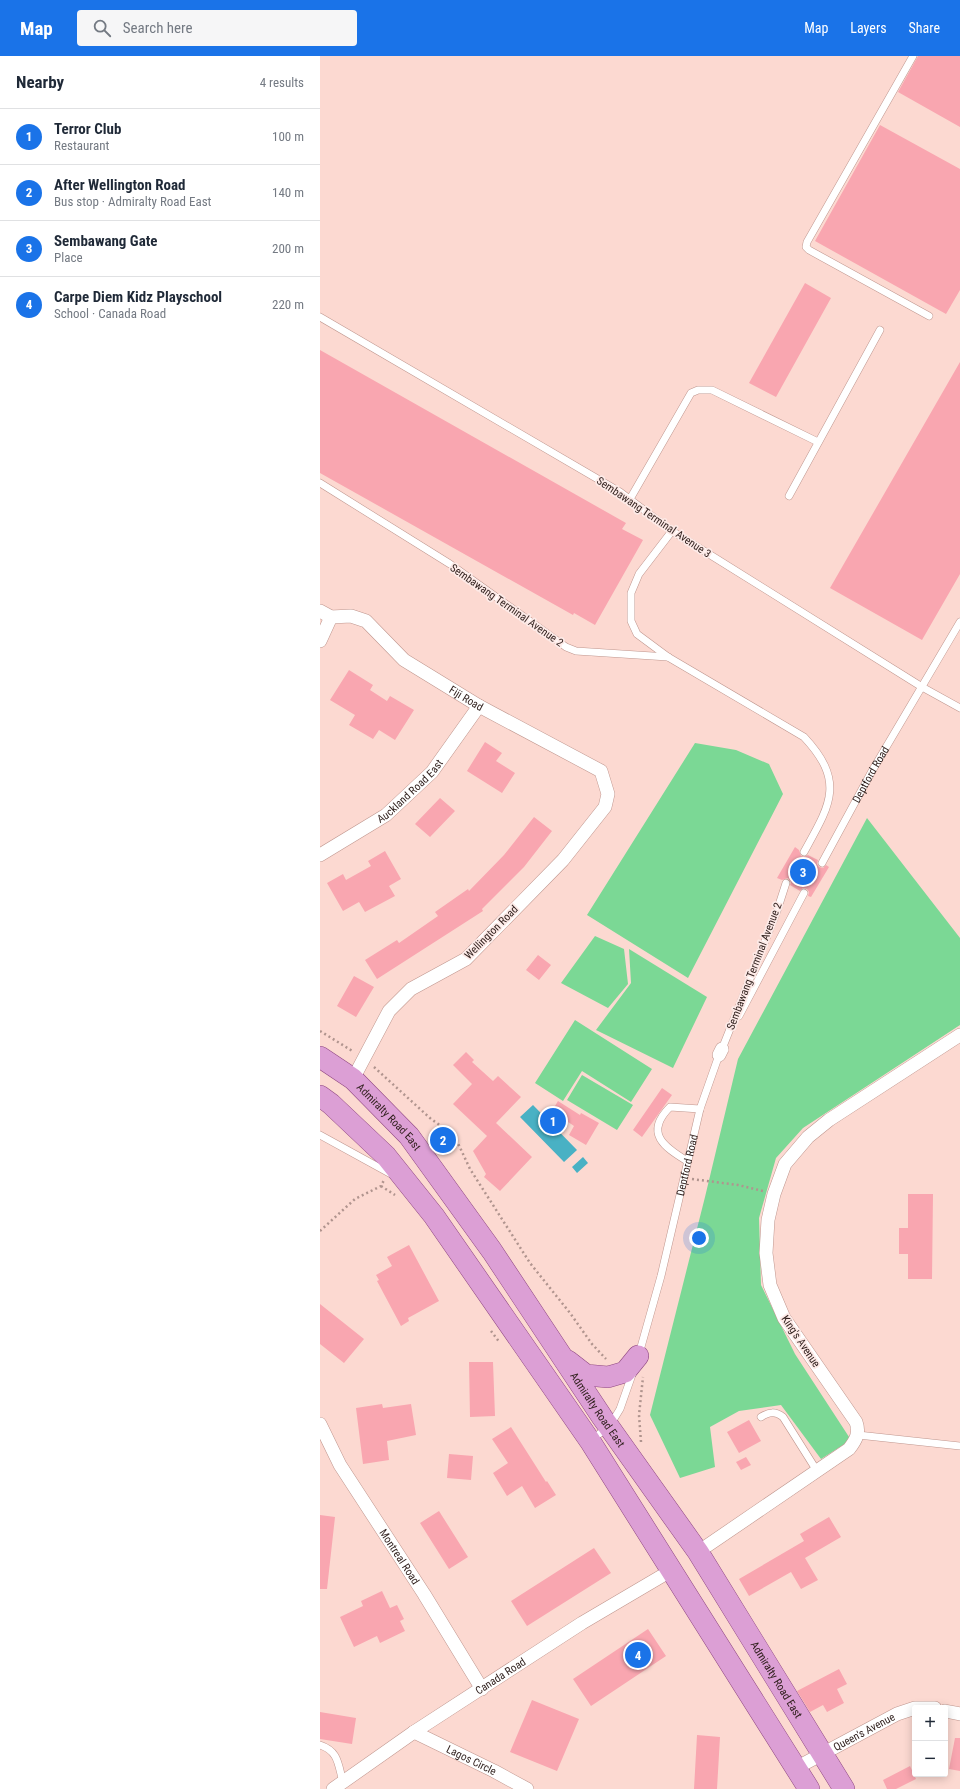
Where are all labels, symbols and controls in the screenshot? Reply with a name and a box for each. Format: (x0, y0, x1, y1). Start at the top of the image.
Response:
search box (77, 10, 357, 46)
text: Map (20, 17, 53, 40)
icon: search (91, 17, 113, 39)
text: Search here (123, 19, 193, 37)
text: Map (804, 20, 828, 36)
text: Layers (850, 20, 887, 36)
text: Share (909, 20, 940, 36)
text: Nearby (16, 72, 64, 92)
text: 4 results (260, 75, 304, 90)
text: Terror Club (54, 120, 121, 138)
text: 1 (26, 129, 32, 144)
text: 100 m (272, 129, 304, 144)
text: Restaurant (54, 138, 109, 153)
text: After Wellington Road (54, 176, 186, 194)
text: 2 (26, 185, 32, 200)
text: 140 m (272, 185, 304, 200)
text: Bus stop · Admiralty Road East (54, 194, 211, 209)
text: Sembawang Gate (54, 232, 157, 250)
text: 3 (26, 241, 32, 256)
text: 200 m (272, 241, 304, 256)
text: Place (54, 250, 83, 265)
text: Carpe Diem Kidz Playschool (54, 288, 222, 306)
text: 4 (26, 297, 32, 312)
text: 220 m (272, 297, 304, 312)
text: School · Canada Road (54, 306, 166, 321)
street label: Sembawang Terminal Avenue 3 (594, 474, 713, 561)
street label: Sembawang Terminal Avenue 2 (448, 561, 566, 649)
street label: Fiji Road (447, 683, 485, 714)
street label: Deptford Road (850, 744, 892, 805)
street label: Auckland Road East (375, 757, 446, 826)
pin: 3 (790, 857, 816, 887)
street label: Sembawang Terminal Avenue 2 (724, 901, 785, 1032)
street label: Wellington Road (462, 903, 521, 962)
street label: Admiralty Road East (354, 1081, 423, 1153)
pin: 1 (540, 1106, 566, 1136)
pin: 2 (430, 1125, 456, 1155)
street label: Deptford Road (674, 1133, 701, 1197)
your location (689, 1228, 709, 1248)
street label: King's Avenue (778, 1313, 823, 1370)
street label: Admiralty Road East (567, 1370, 627, 1450)
street label: Montreal Road (377, 1527, 422, 1587)
street label: Admiralty Road East (748, 1639, 805, 1721)
pin: 4 (625, 1640, 651, 1670)
street label: Canada Road (473, 1655, 528, 1697)
map controls (912, 1705, 948, 1777)
button: + (912, 1705, 948, 1741)
street label: Queen's Avenue (831, 1710, 897, 1754)
button: − (912, 1741, 948, 1777)
street label: Lagos Circle (444, 1743, 498, 1778)

